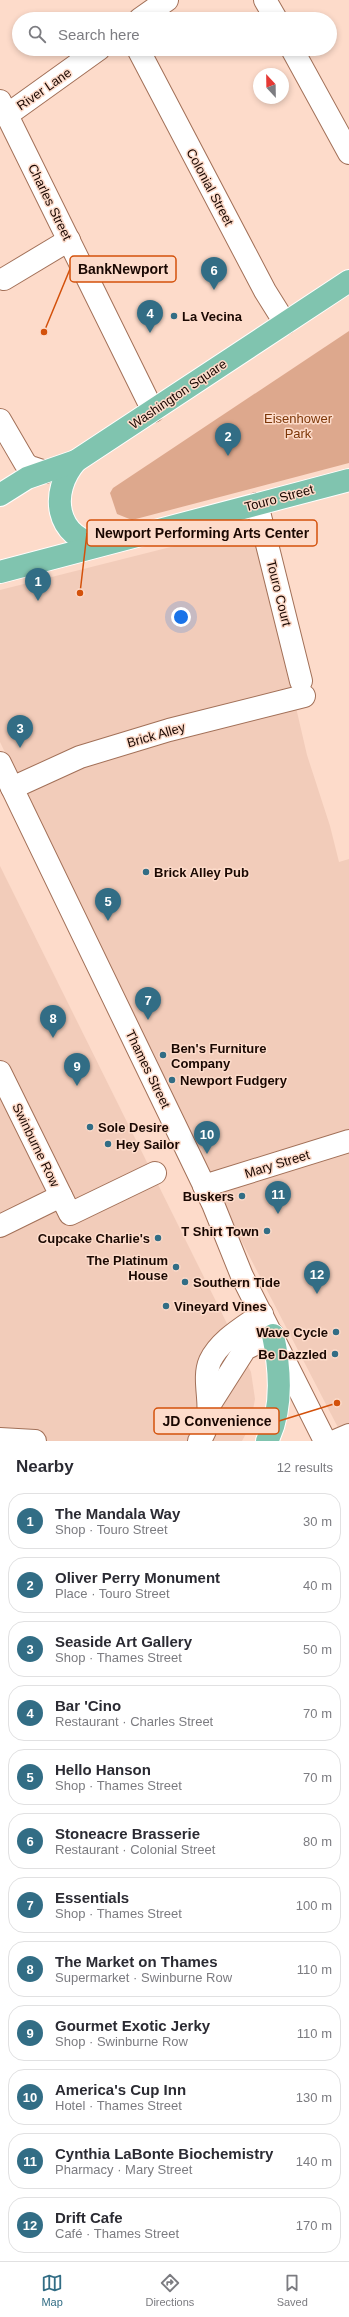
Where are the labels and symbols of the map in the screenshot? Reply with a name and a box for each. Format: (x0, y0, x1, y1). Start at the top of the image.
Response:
street label: River Lane (14, 65, 74, 113)
north arrow (253, 68, 289, 104)
street label: Colonial Street (183, 146, 237, 229)
street label: Charles Street (25, 161, 75, 243)
callout: BankNewport (70, 256, 176, 282)
pin: 6 (201, 257, 227, 290)
text: BankNewport (78, 261, 168, 277)
pin: 4 (137, 300, 163, 333)
place label: La Vecina (182, 309, 243, 324)
marker: La Vecina (169, 311, 179, 321)
street label: Washington Square (127, 356, 229, 432)
park label: Eisenhower Park (264, 411, 333, 441)
pin: 2 (215, 423, 241, 456)
street label: Touro Street (243, 481, 316, 514)
callout: Newport Performing Arts Center (87, 520, 317, 546)
text: Newport Performing Arts Center (95, 525, 310, 541)
street label: Touro Court (264, 558, 295, 628)
pin: 1 (25, 568, 51, 601)
your location (171, 607, 191, 627)
pin: 3 (7, 715, 33, 748)
street label: Brick Alley (125, 719, 187, 750)
place label: Brick Alley Pub (154, 865, 249, 880)
marker: Brick Alley Pub (141, 867, 151, 877)
pin: 5 (95, 888, 121, 921)
pin: 7 (135, 987, 161, 1020)
pin: 8 (40, 1005, 66, 1038)
street label: Thames Street (123, 1027, 174, 1111)
place label: Ben's Furniture Company (171, 1041, 267, 1071)
marker: Ben's Furniture Company (158, 1050, 168, 1060)
pin: 9 (64, 1053, 90, 1086)
place label: Newport Fudgery (180, 1073, 288, 1088)
marker: Newport Fudgery (167, 1075, 177, 1085)
street label: Swinburne Row (9, 1101, 63, 1190)
place label: Sole Desire (98, 1120, 169, 1135)
pin: 10 (194, 1121, 220, 1154)
marker: Sole Desire (85, 1122, 95, 1132)
place label: Hey Sailor (116, 1137, 180, 1152)
marker: Hey Sailor (103, 1139, 113, 1149)
street label: Mary Street (243, 1147, 312, 1181)
pin: 11 (265, 1181, 291, 1214)
place label: Buskers (183, 1189, 234, 1204)
marker: Buskers (237, 1191, 247, 1201)
place label: T Shirt Town (181, 1224, 259, 1239)
marker: T Shirt Town (262, 1226, 272, 1236)
place label: Cupcake Charlie's (38, 1231, 150, 1246)
marker: Cupcake Charlie's (153, 1233, 163, 1243)
place label: The Platinum House (86, 1253, 168, 1283)
pin: 12 (304, 1261, 330, 1294)
marker: The Platinum House (171, 1262, 181, 1272)
place label: Southern Tide (193, 1275, 280, 1290)
marker: Southern Tide (180, 1277, 190, 1287)
place label: Vineyard Vines (174, 1299, 267, 1314)
marker: Vineyard Vines (161, 1301, 171, 1311)
place label: Wave Cycle (256, 1325, 328, 1340)
marker: Wave Cycle (331, 1327, 341, 1337)
place label: Be Dazzled (258, 1347, 327, 1362)
marker: Be Dazzled (330, 1349, 340, 1359)
callout: JD Convenience (154, 1408, 279, 1434)
text: JD Convenience (163, 1413, 272, 1429)

